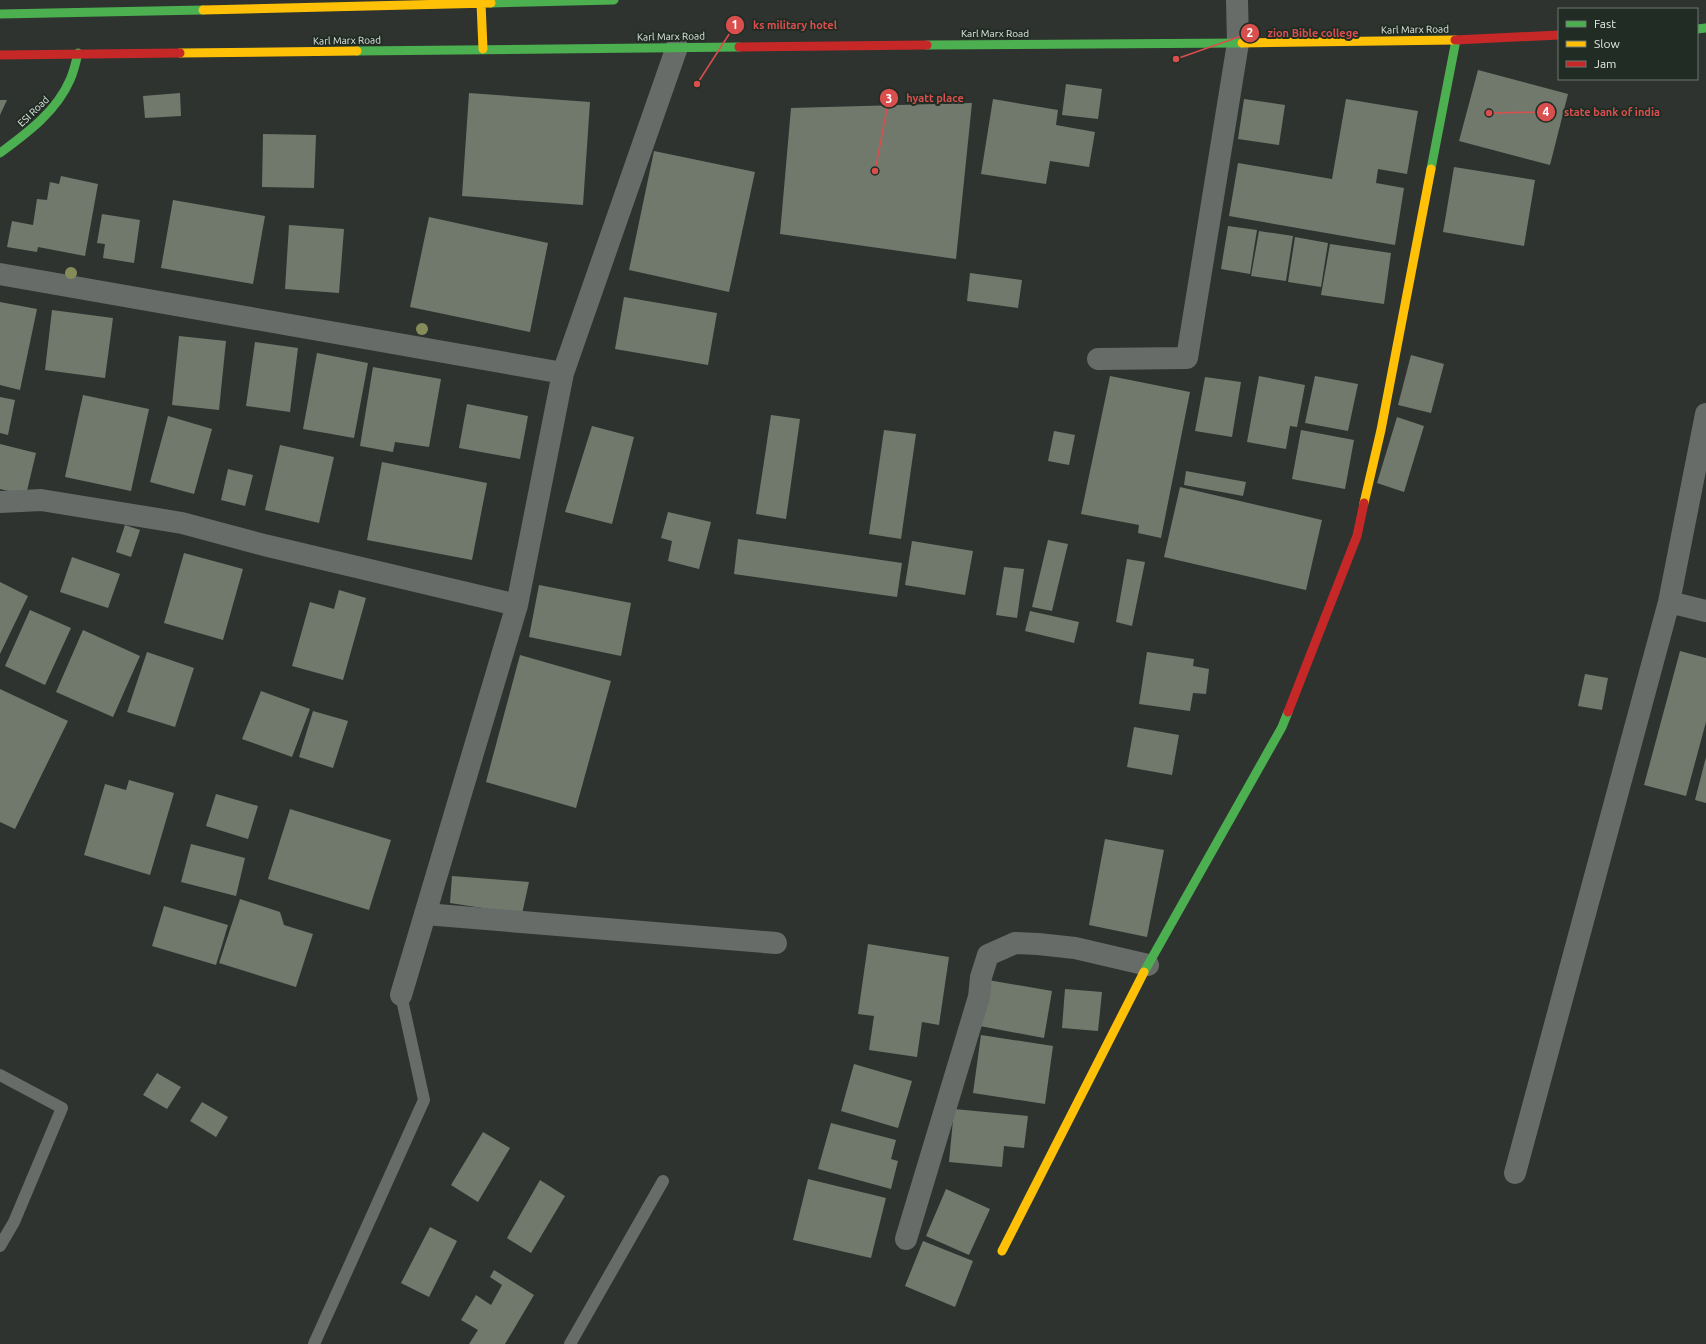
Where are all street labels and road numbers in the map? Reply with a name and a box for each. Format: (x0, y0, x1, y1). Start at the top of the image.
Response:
street label: Karl Marx Road (1381, 23, 1449, 36)
street label: Karl Marx Road (961, 28, 1029, 39)
street label: Karl Marx Road (637, 30, 705, 43)
street label: Karl Marx Road (313, 34, 381, 47)
street label: ESI Road (16, 94, 51, 129)

